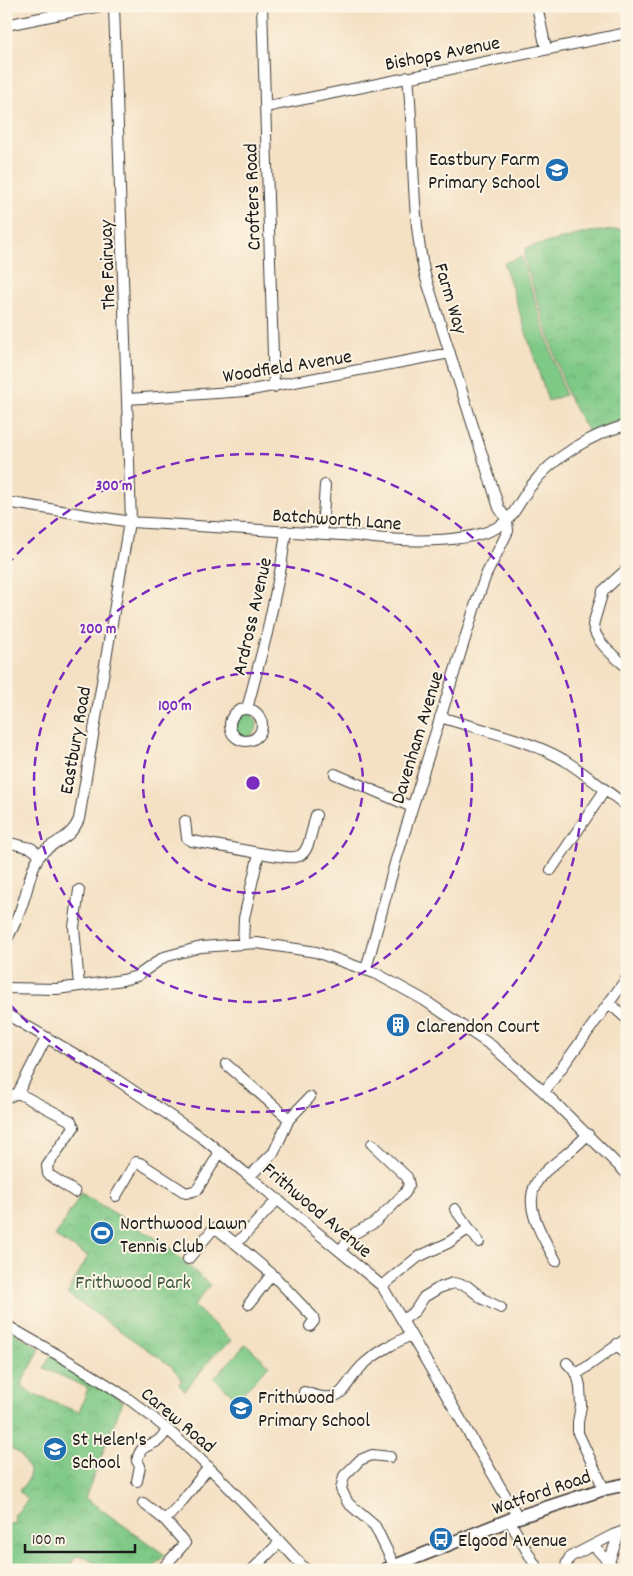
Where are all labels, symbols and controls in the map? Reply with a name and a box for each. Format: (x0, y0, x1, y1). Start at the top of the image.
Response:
street label: Bishops Avenue (383, 30, 503, 80)
street label: Crofters Road (238, 143, 270, 251)
place label: Eastbury Farm Primary School (428, 147, 540, 198)
school or university icon: Eastbury Farm Primary School (544, 157, 570, 183)
street label: The Fairway (93, 218, 125, 310)
street label: Farm Way (425, 260, 473, 339)
street label: Woodfield Avenue (221, 344, 354, 392)
text: 300 m (96, 476, 132, 498)
street label: Batchworth Lane (271, 503, 402, 539)
street label: Ardross Avenue (227, 555, 281, 678)
text: 200 m (80, 619, 116, 641)
street label: Davenham Avenue (385, 668, 452, 808)
street label: Eastbury Road (54, 684, 100, 797)
text: 100 m (158, 696, 192, 718)
centre of rings (244, 774, 262, 792)
building icon: Clarendon Court (385, 1012, 411, 1038)
place label: Clarendon Court (416, 1014, 540, 1042)
street label: Frithwood Avenue (255, 1157, 377, 1266)
place label: Northwood Lawn Tennis Club (120, 1211, 247, 1262)
sports icon: Northwood Lawn Tennis Club (89, 1220, 115, 1246)
park label: Frithwood Park (75, 1270, 191, 1298)
street label: Carew Road (133, 1382, 221, 1461)
place label: Frithwood Primary School (258, 1385, 370, 1436)
school or university icon: Frithwood Primary School (228, 1395, 254, 1421)
place label: St Helen's School (72, 1427, 147, 1478)
school or university icon: St Helen's School (42, 1436, 68, 1462)
street label: Watford Road (489, 1464, 595, 1524)
scale bar (25, 1521, 135, 1553)
bus stop icon: Elgood Avenue (428, 1526, 454, 1552)
place label: Elgood Avenue (458, 1528, 567, 1556)
text: 100 m (32, 1530, 65, 1552)

